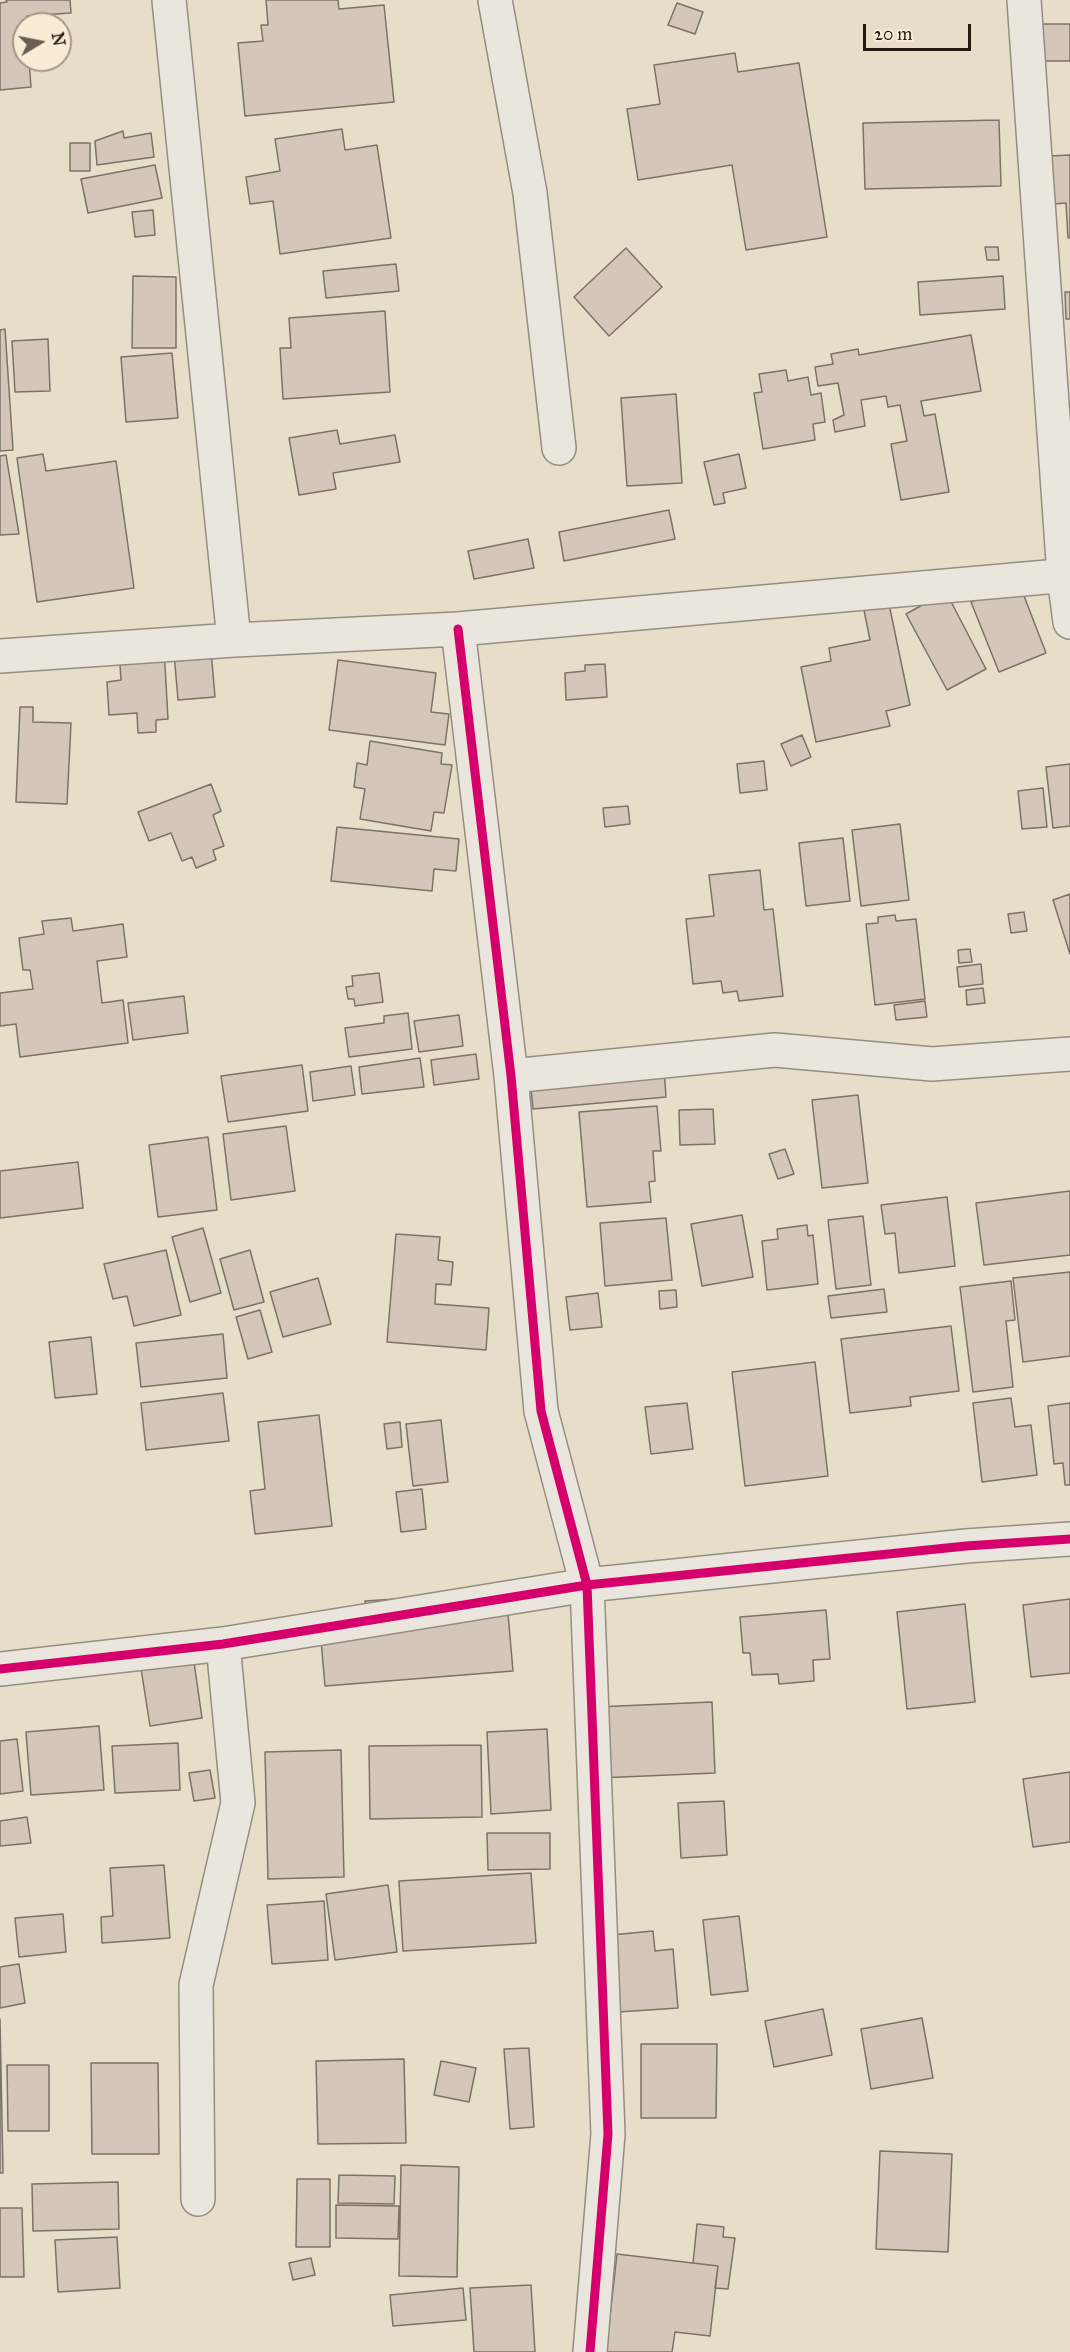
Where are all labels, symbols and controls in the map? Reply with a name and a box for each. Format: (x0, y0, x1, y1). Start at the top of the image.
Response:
north arrow (12, 12, 72, 72)
scale bar (866, 12, 974, 50)
text: 20 m (874, 23, 912, 45)
text: N (48, 31, 69, 47)

